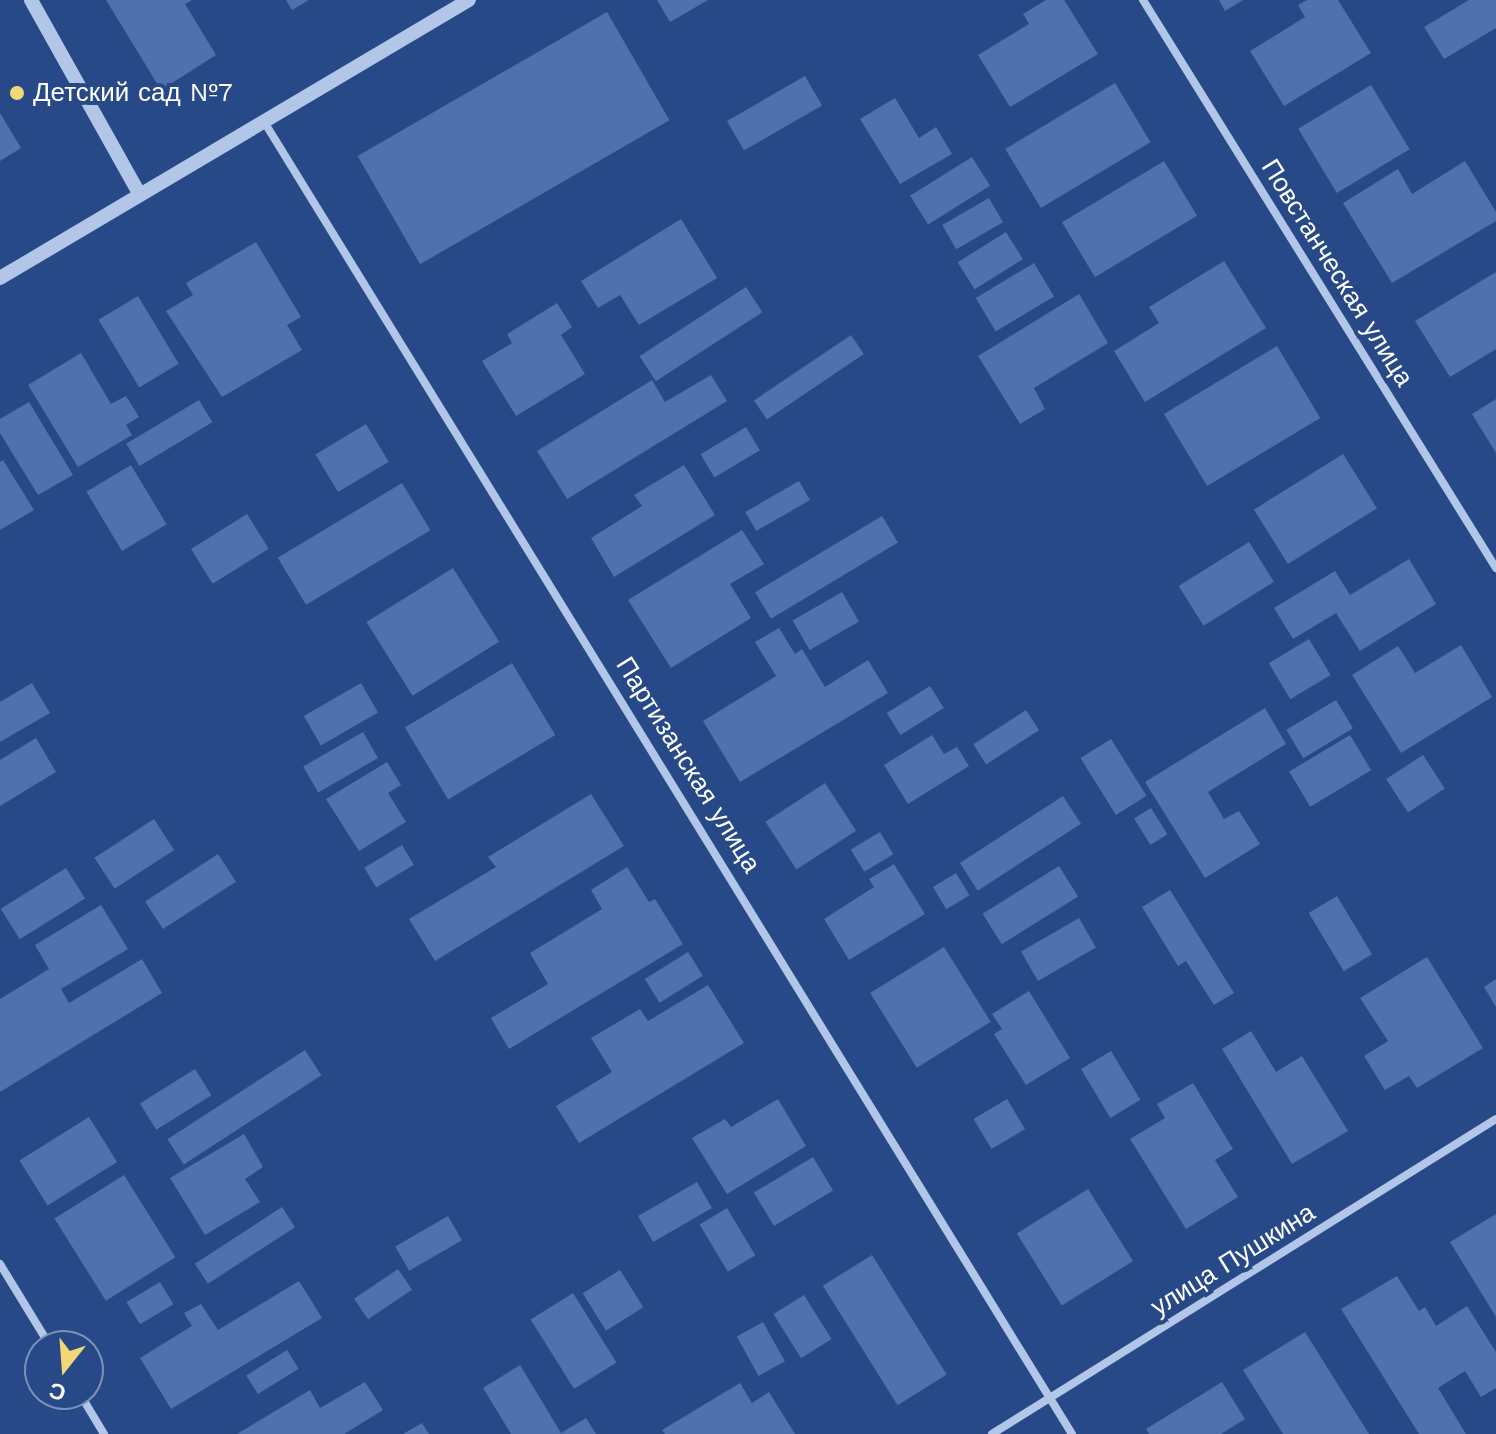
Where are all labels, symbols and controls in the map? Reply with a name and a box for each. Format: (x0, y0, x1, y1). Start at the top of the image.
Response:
place label: Детский сад №7 (33, 77, 233, 109)
marker: Детский сад №7 (8, 84, 26, 102)
street label: Повстанческая улица (1254, 154, 1420, 392)
street label: Партизанская улица (609, 652, 767, 878)
street label: улица Пушкина (1145, 1197, 1321, 1323)
north arrow (24, 1330, 104, 1410)
text: С (46, 1377, 69, 1406)

